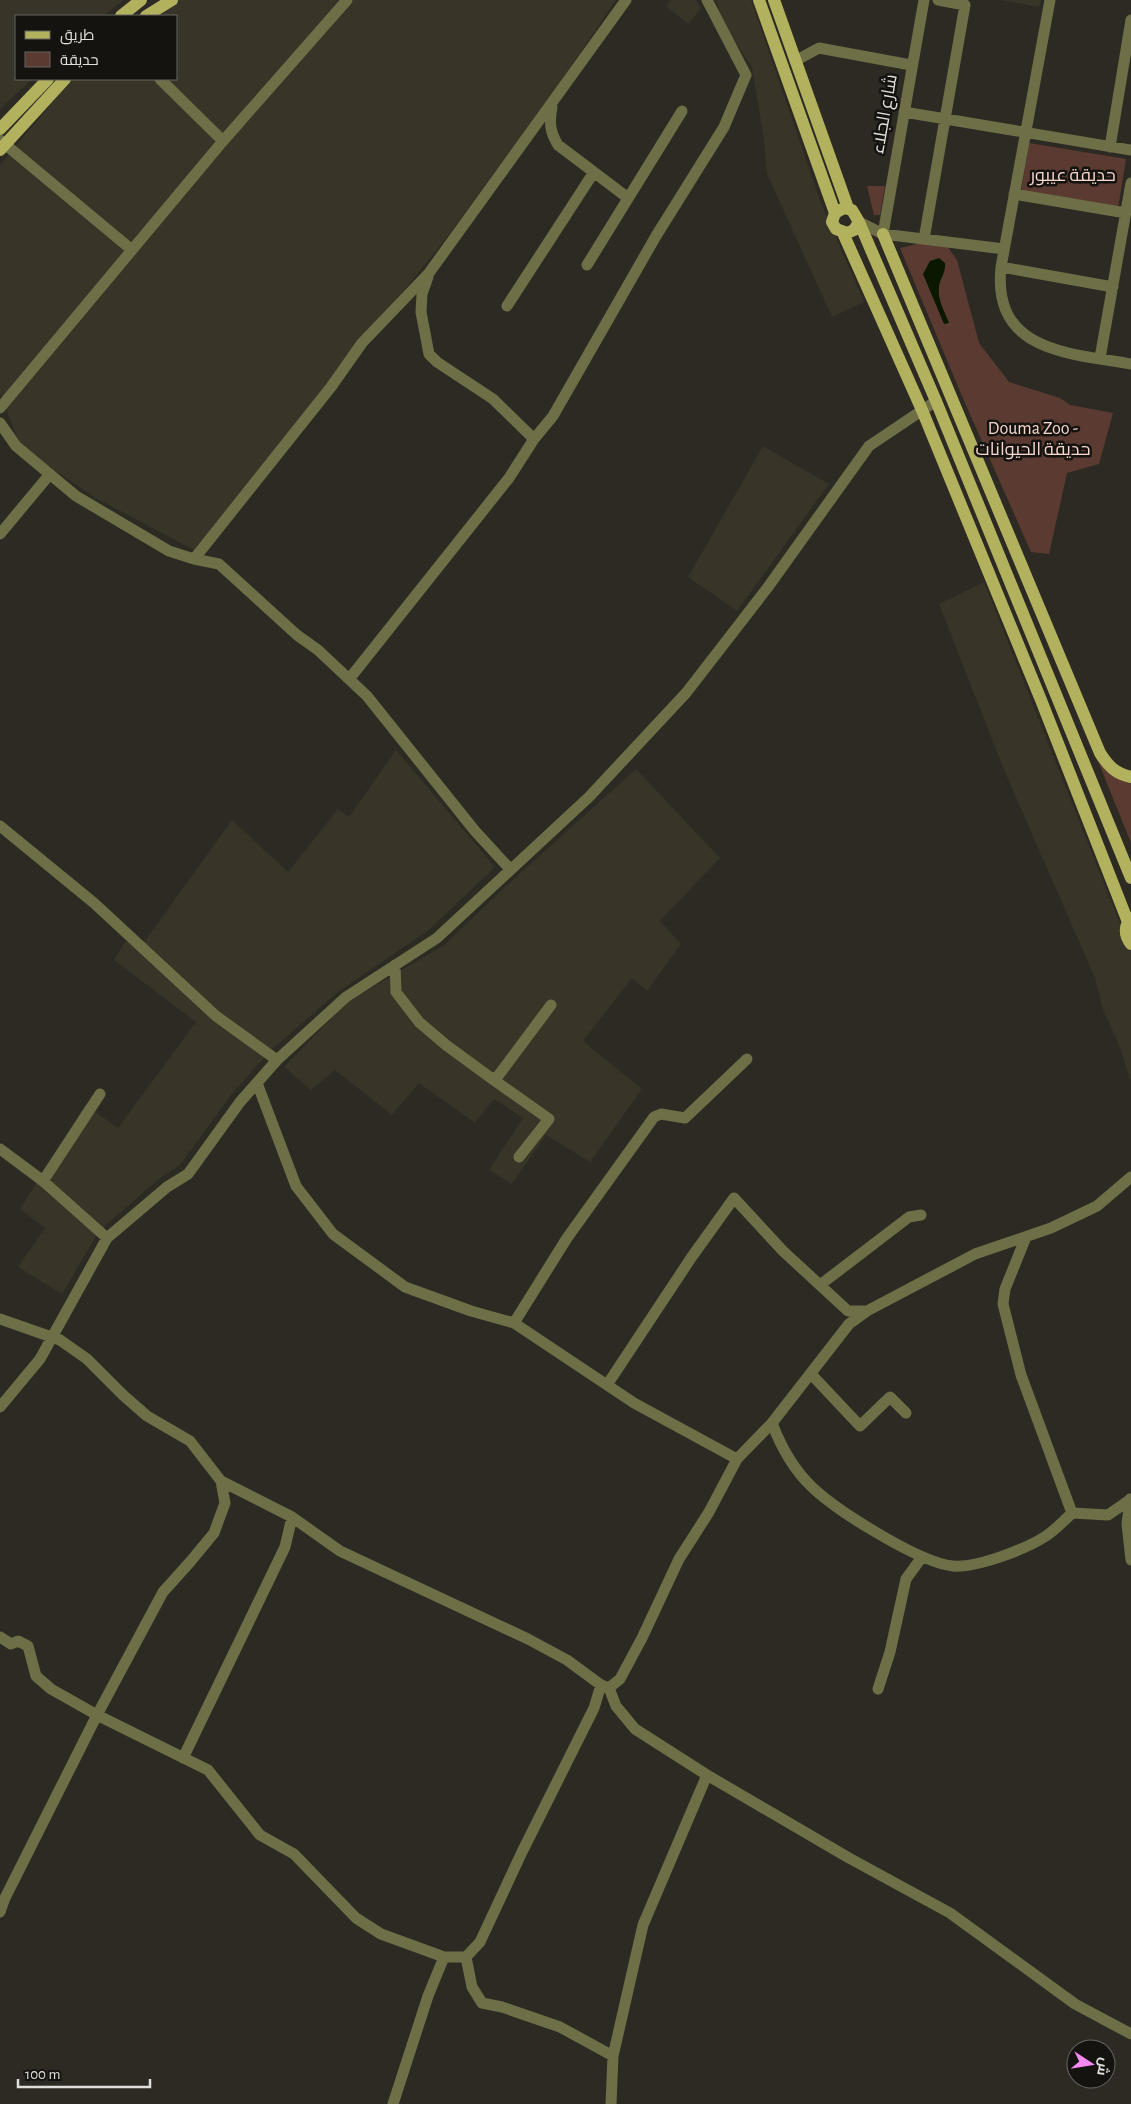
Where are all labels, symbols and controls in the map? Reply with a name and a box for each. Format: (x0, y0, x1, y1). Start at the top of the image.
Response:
legend (15, 15, 178, 80)
text: طريق (60, 28, 94, 45)
text: حديقة (60, 53, 99, 68)
street label: شارع الجلاء (868, 73, 903, 155)
park label: حديقة عيبور (1029, 167, 1116, 186)
park label: Douma Zoo - حديقة الحيوانات (976, 420, 1090, 460)
north arrow (1066, 2039, 1116, 2089)
scale bar (18, 2056, 150, 2088)
text: ش (1093, 2056, 1113, 2077)
text: 100 m (25, 2067, 60, 2082)

